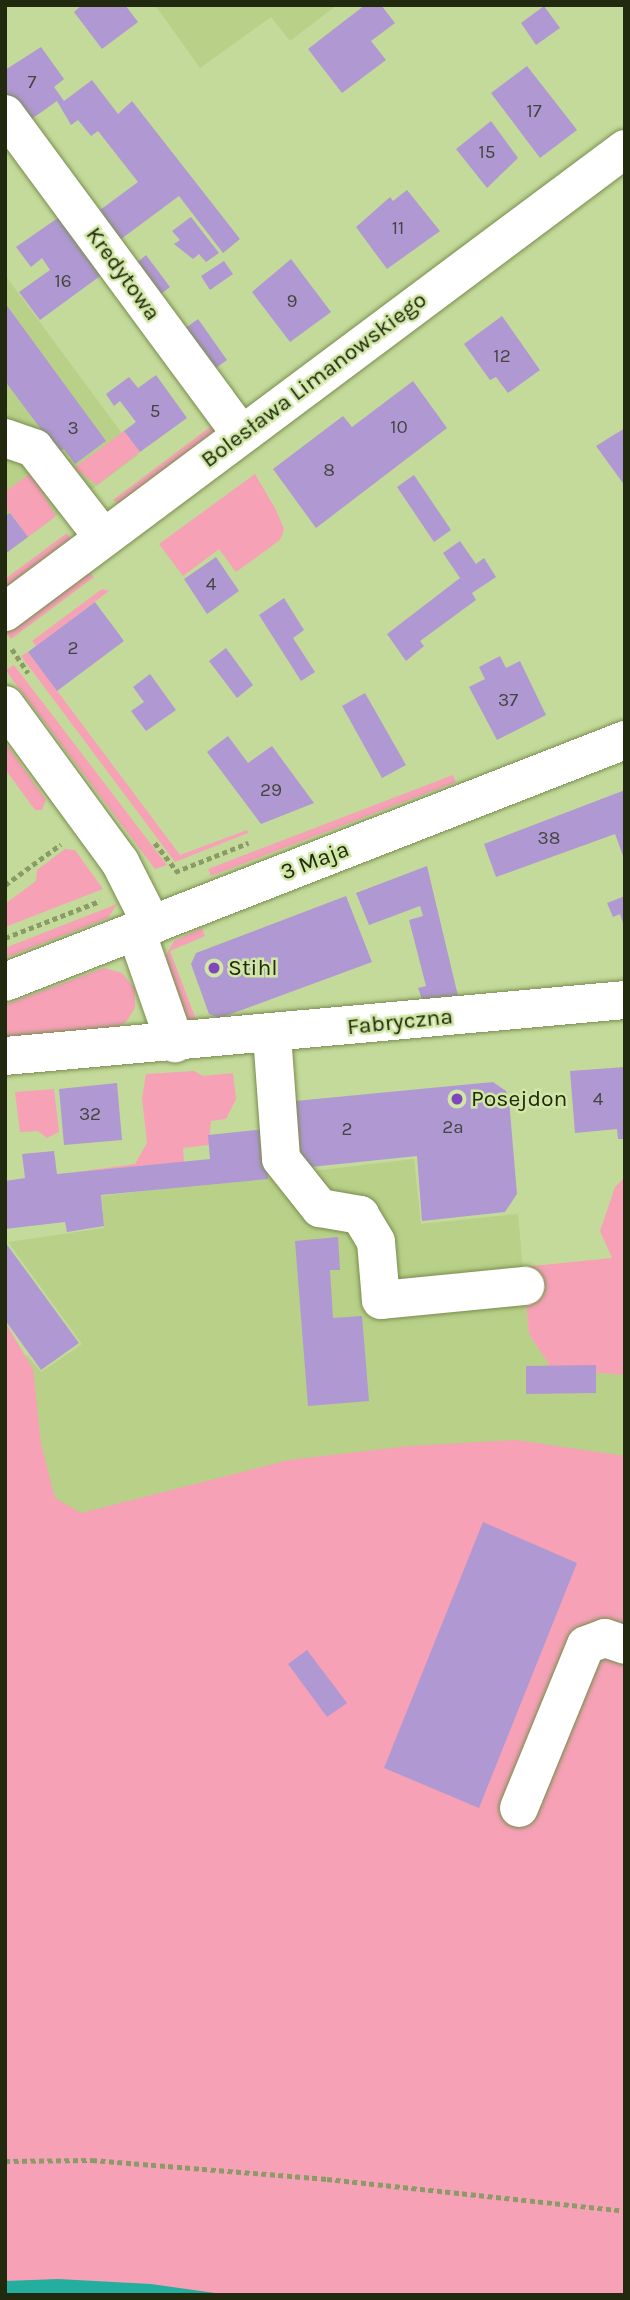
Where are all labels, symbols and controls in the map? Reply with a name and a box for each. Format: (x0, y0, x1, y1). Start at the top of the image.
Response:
house number: 7 (28, 72, 36, 94)
house number: 17 (526, 101, 542, 123)
house number: 15 (478, 142, 496, 164)
house number: 11 (392, 218, 404, 240)
street label: Kredytowa (80, 222, 166, 326)
house number: 16 (54, 271, 72, 293)
street label: Bolesława Limanowskiego (196, 286, 432, 474)
house number: 9 (286, 291, 298, 313)
house number: 12 (493, 346, 511, 368)
house number: 5 (150, 401, 160, 423)
house number: 10 (390, 417, 408, 439)
house number: 3 (67, 418, 79, 440)
house number: 8 (323, 460, 335, 482)
house number: 4 (206, 574, 216, 596)
house number: 2 (67, 638, 79, 660)
house number: 37 (498, 690, 518, 712)
house number: 29 (260, 780, 282, 802)
house number: 38 (538, 828, 560, 850)
street label: 3 Maja (277, 835, 353, 887)
place label: Stihl (228, 954, 278, 982)
marker: Stihl (206, 960, 222, 976)
street label: Fabryczna (346, 1003, 454, 1041)
place label: Posejdon (471, 1085, 567, 1113)
house number: 4 (593, 1089, 603, 1111)
marker: Posejdon (449, 1091, 465, 1107)
house number: 32 (79, 1104, 101, 1126)
house number: 2a (442, 1117, 464, 1139)
house number: 2 (341, 1119, 353, 1141)

